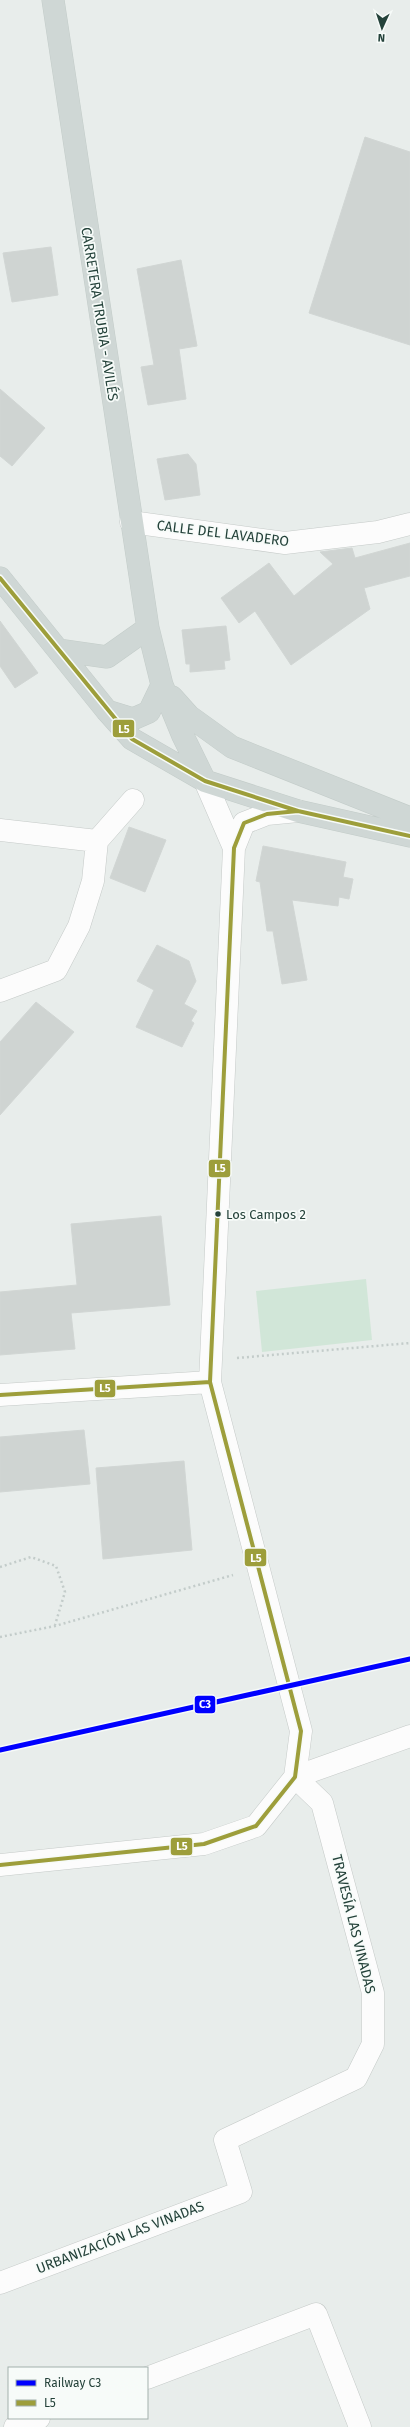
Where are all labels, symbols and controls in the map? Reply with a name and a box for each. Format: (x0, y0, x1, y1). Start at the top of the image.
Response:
north arrow (362, 8, 402, 48)
text: N (378, 31, 385, 44)
street label: CARRETERA TRUBIA - AVILÉS (77, 226, 123, 402)
street label: CALLE DEL LAVADERO (156, 517, 290, 550)
line badge: L5 (112, 719, 135, 738)
text: L5 (118, 723, 130, 736)
line badge: L5 (208, 1159, 231, 1178)
text: L5 (214, 1162, 226, 1175)
place label: Los Campos 2 (226, 1207, 306, 1222)
marker: Los Campos 2 (213, 1209, 223, 1219)
line badge: L5 (94, 1379, 116, 1398)
text: L5 (99, 1382, 111, 1395)
line badge: L5 (244, 1548, 267, 1567)
text: L5 (250, 1552, 262, 1565)
line badge: C3 (194, 1695, 216, 1714)
text: C3 (199, 1698, 211, 1711)
line badge: L5 (170, 1837, 193, 1856)
text: L5 (176, 1840, 188, 1853)
street label: TRAVESÍA LAS VINADAS (328, 1853, 380, 1996)
street label: URBANIZACIÓN LAS VINADAS (34, 2197, 207, 2277)
legend (8, 2367, 148, 2419)
text: Railway C3 (44, 2376, 101, 2390)
text: L5 (44, 2396, 56, 2410)

